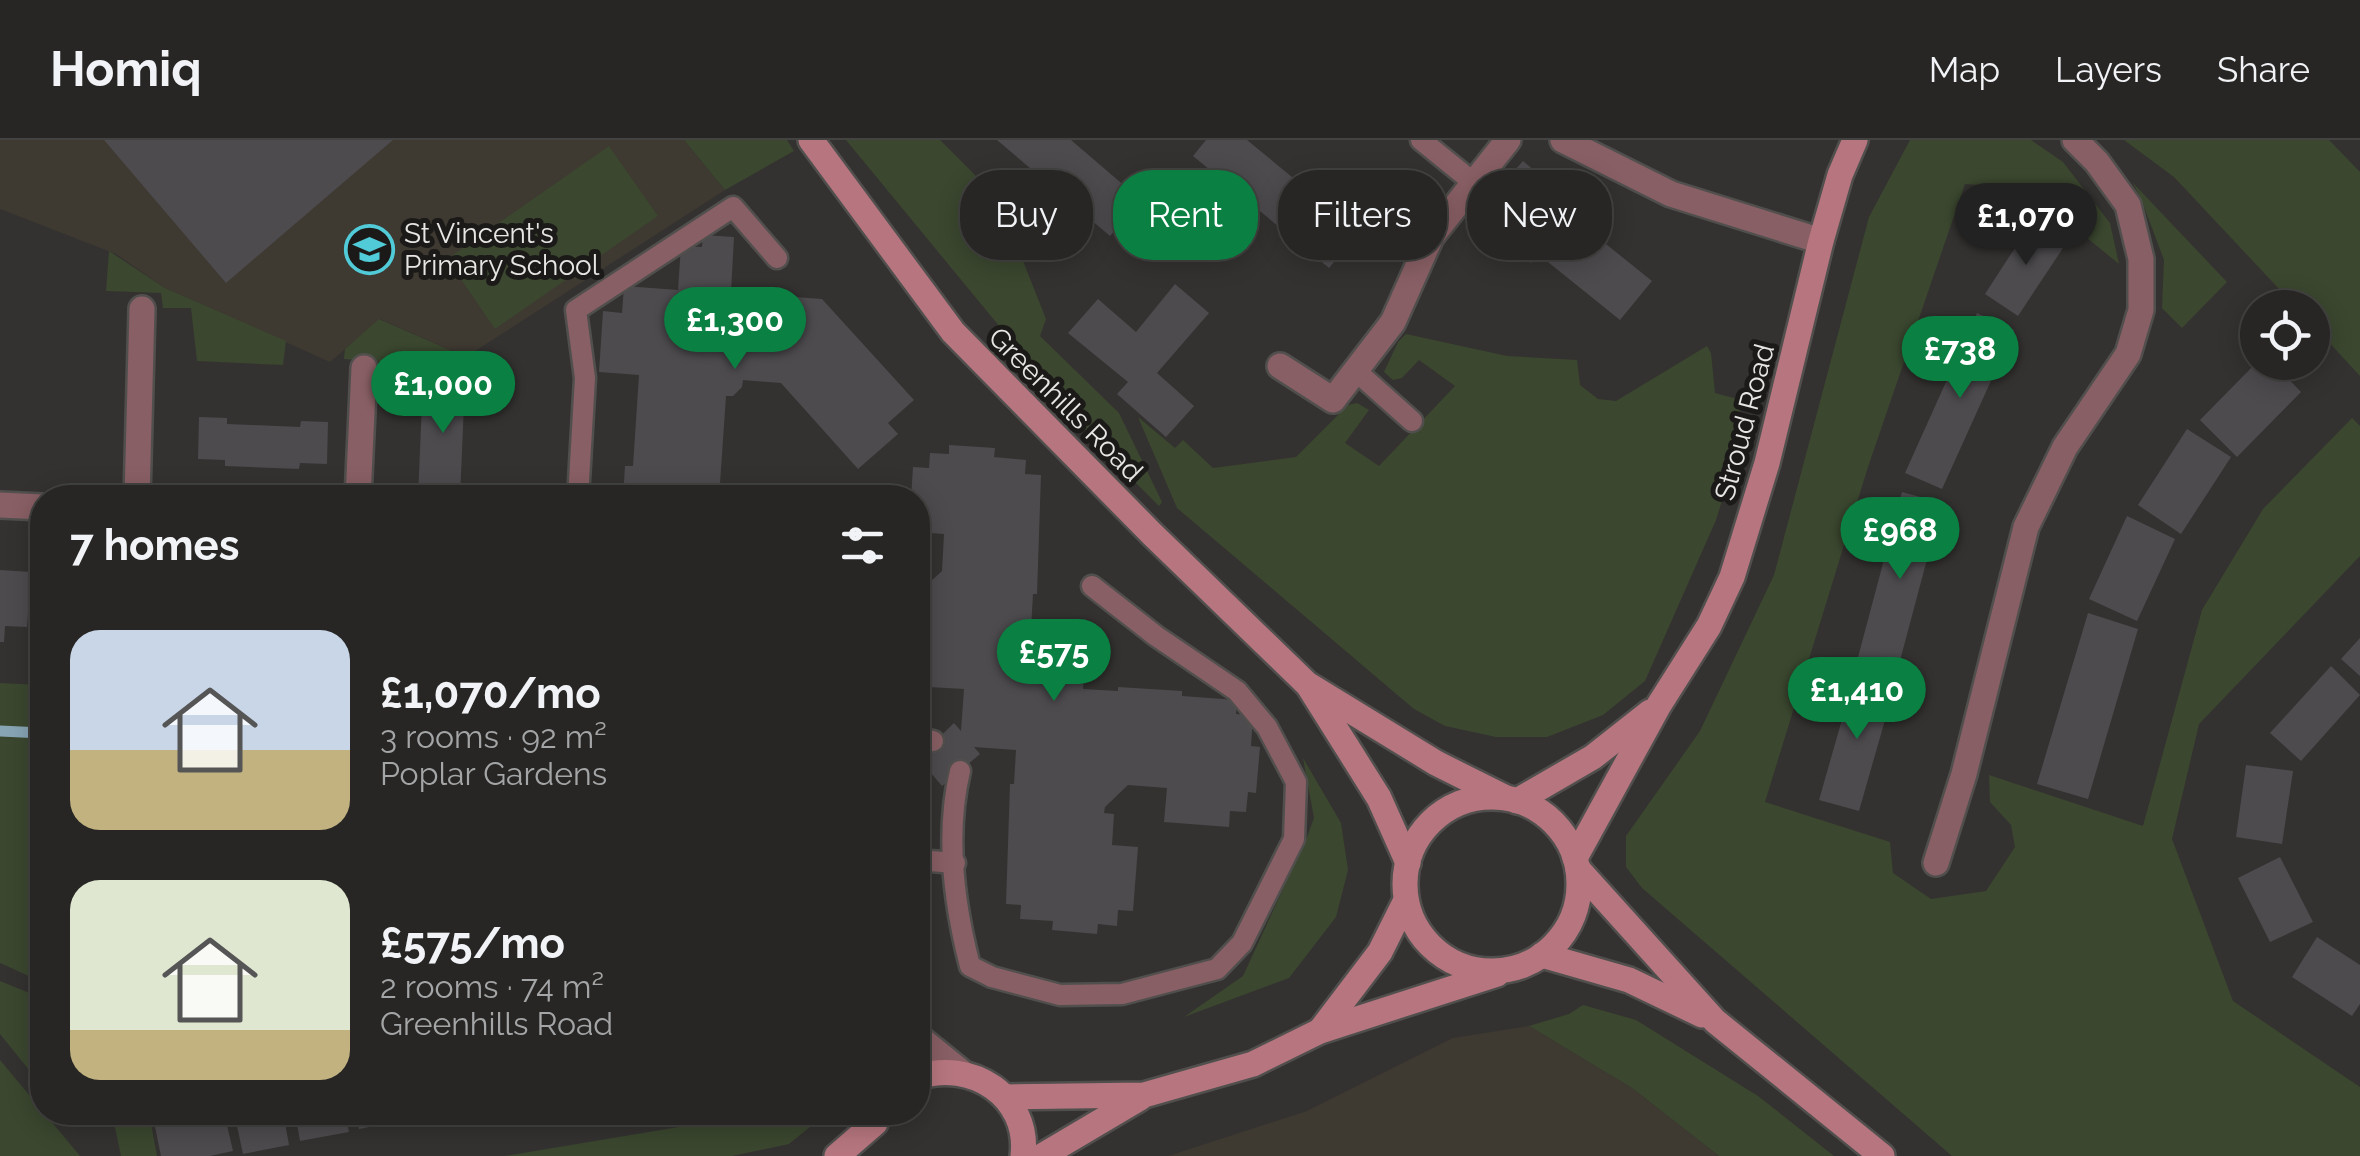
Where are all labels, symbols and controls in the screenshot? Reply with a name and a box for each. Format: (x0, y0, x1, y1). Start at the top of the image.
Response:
text: Homiq (50, 41, 202, 97)
text: Map (1929, 49, 2000, 90)
text: Layers (2055, 49, 2162, 90)
text: Share (2217, 49, 2310, 90)
chip: Buy (960, 170, 1093, 260)
chip: Rent (1113, 170, 1258, 260)
chip: Filters (1278, 170, 1447, 260)
chip: New (1467, 170, 1612, 260)
pin: £1,070 (1945, 183, 2107, 268)
text: £1,070 (1977, 197, 2075, 234)
place label: St Vincent's Primary School (404, 217, 600, 282)
school or university icon: St Vincent's Primary School (343, 223, 395, 275)
pin: £1,300 (654, 287, 816, 372)
map controls (2240, 290, 2330, 380)
button: locate (2240, 290, 2330, 380)
text: £1,300 (686, 301, 784, 338)
pin: £738 (1901, 316, 2019, 401)
street label: Greenhills Road (982, 321, 1149, 488)
text: £738 (1924, 330, 1996, 367)
street label: Stroud Road (1708, 340, 1781, 504)
pin: £1,000 (362, 351, 524, 436)
text: £1,000 (393, 365, 493, 402)
pin: £968 (1841, 497, 1959, 582)
text: £968 (1862, 511, 1938, 548)
icon: filters (835, 518, 890, 573)
text: 7 homes (70, 521, 239, 570)
pin: £575 (995, 619, 1113, 704)
text: £575 (1019, 633, 1089, 670)
pin: £1,410 (1776, 657, 1938, 742)
text: £1,070/mo (380, 669, 601, 718)
icon: home (150, 670, 270, 790)
text: £1,410 (1810, 671, 1904, 708)
text: 3 rooms · 92 m² (380, 718, 607, 755)
text: Poplar Gardens (380, 755, 607, 792)
text: £575/mo (380, 919, 565, 968)
icon: home (150, 920, 270, 1040)
text: 2 rooms · 74 m² (380, 968, 604, 1005)
text: Greenhills Road (380, 1005, 613, 1042)

